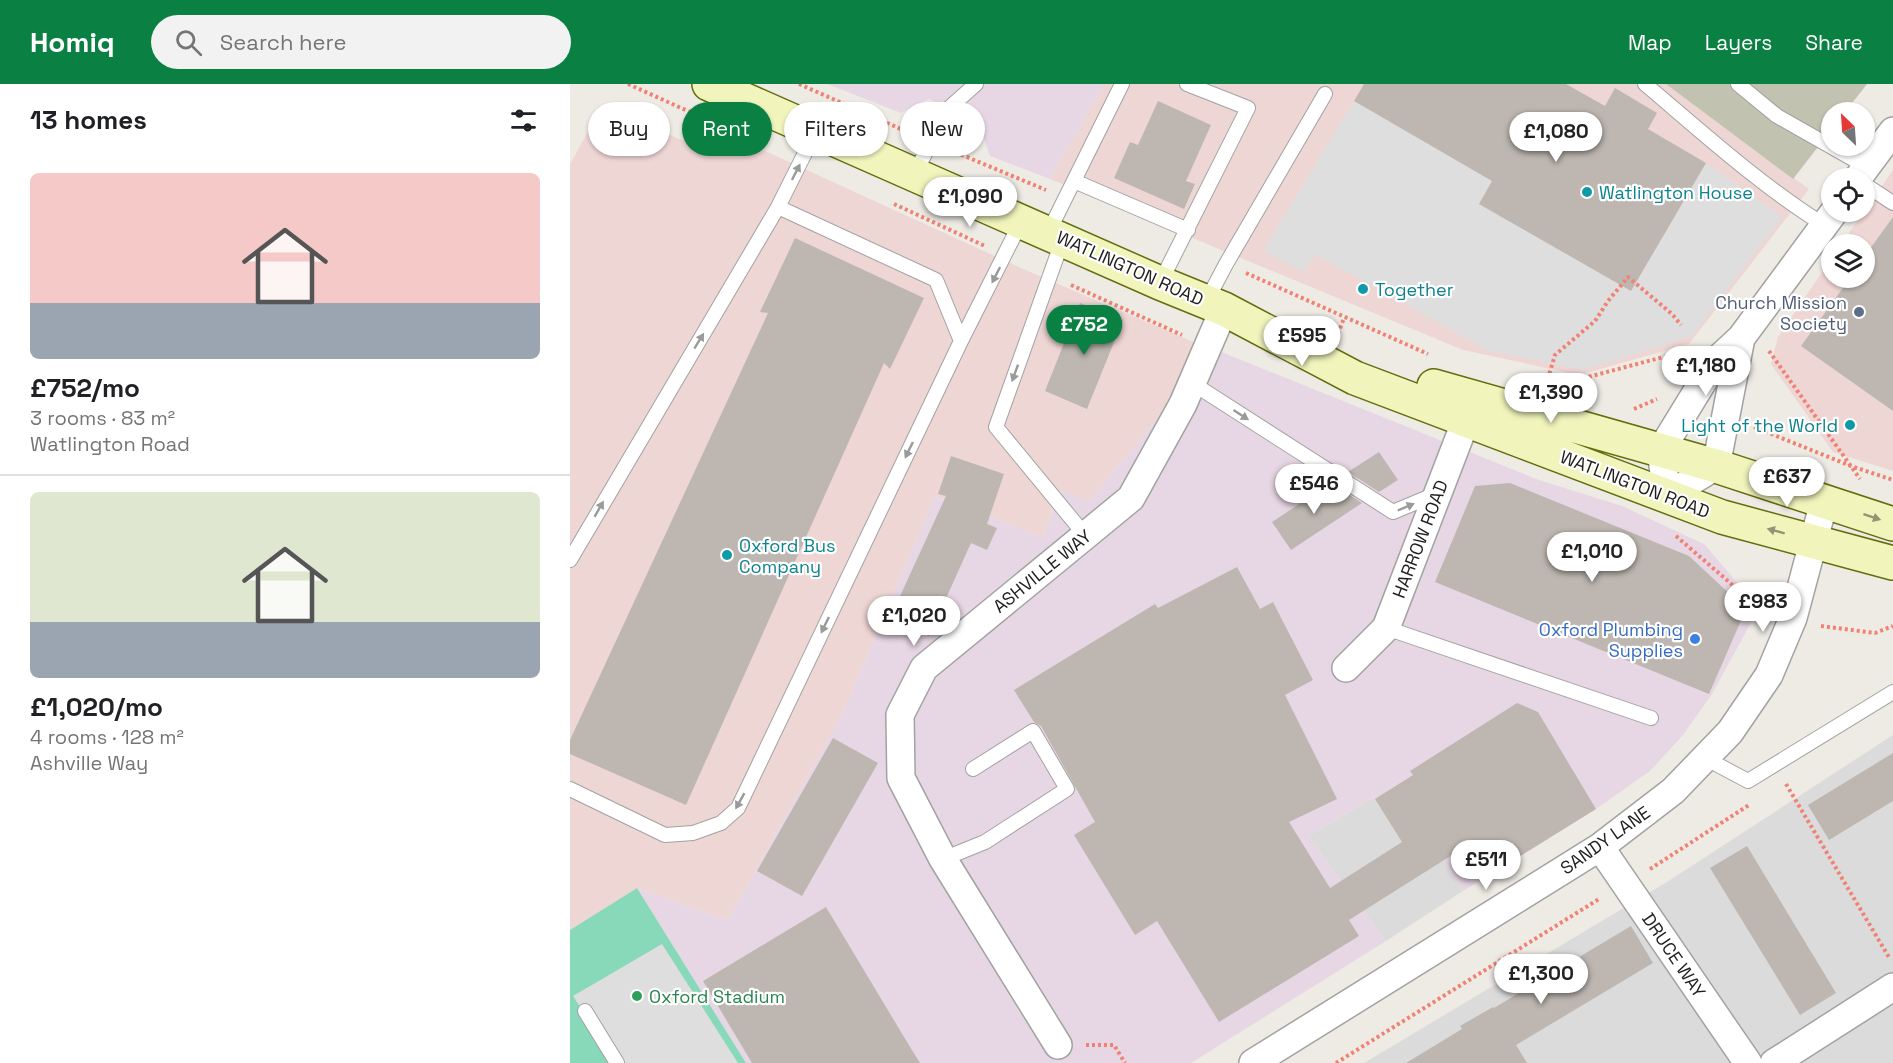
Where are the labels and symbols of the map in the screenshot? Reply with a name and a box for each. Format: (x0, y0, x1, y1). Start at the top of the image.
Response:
north arrow (1821, 102, 1875, 156)
pin: £1,080 (1507, 112, 1605, 163)
one-way arrow (790, 163, 800, 181)
pin: £1,090 (921, 177, 1019, 228)
place label: Watlington House (1599, 181, 1753, 204)
marker: Watlington House (1580, 185, 1594, 199)
street label: WATLINGTON ROAD (1053, 225, 1207, 311)
one-way arrow (991, 266, 1000, 283)
place label: Together (1375, 278, 1454, 301)
marker: Together (1356, 282, 1370, 296)
place label: Church Mission Society (1715, 291, 1847, 335)
pin: £752 (1048, 305, 1120, 356)
marker: Church Mission Society (1852, 305, 1866, 319)
pin: £595 (1266, 316, 1338, 367)
one-way arrow (693, 333, 704, 349)
pin: £1,180 (1657, 346, 1755, 397)
one-way arrow (1010, 365, 1020, 383)
pin: £1,390 (1502, 373, 1600, 424)
one-way arrow (1233, 409, 1249, 420)
place label: Light of the World (1681, 414, 1838, 437)
marker: Light of the World (1843, 418, 1857, 432)
one-way arrow (905, 441, 914, 458)
street label: WATLINGTON ROAD (1557, 445, 1713, 523)
pin: £637 (1751, 457, 1823, 508)
pin: £546 (1278, 464, 1350, 515)
street label: HARROW ROAD (1387, 477, 1453, 601)
one-way arrow (594, 501, 605, 517)
one-way arrow (1398, 502, 1415, 511)
one-way arrow (1863, 513, 1881, 523)
street label: ASHVILLE WAY (988, 524, 1096, 618)
one-way arrow (1767, 526, 1785, 536)
pin: £1,010 (1543, 532, 1641, 583)
place label: Oxford Bus Company (739, 534, 835, 578)
marker: Oxford Bus Company (720, 548, 734, 562)
pin: £983 (1727, 582, 1799, 633)
pin: £1,020 (865, 596, 963, 647)
one-way arrow (820, 617, 830, 634)
place label: Oxford Plumbing Supplies (1539, 618, 1683, 662)
marker: Oxford Plumbing Supplies (1688, 632, 1702, 646)
one-way arrow (735, 793, 745, 810)
street label: SANDY LANE (1556, 801, 1654, 879)
pin: £511 (1450, 840, 1522, 891)
street label: DRUCE WAY (1637, 908, 1711, 1002)
pin: £1,300 (1492, 954, 1590, 1005)
place label: Oxford Stadium (649, 985, 785, 1008)
marker: Oxford Stadium (630, 989, 644, 1003)

